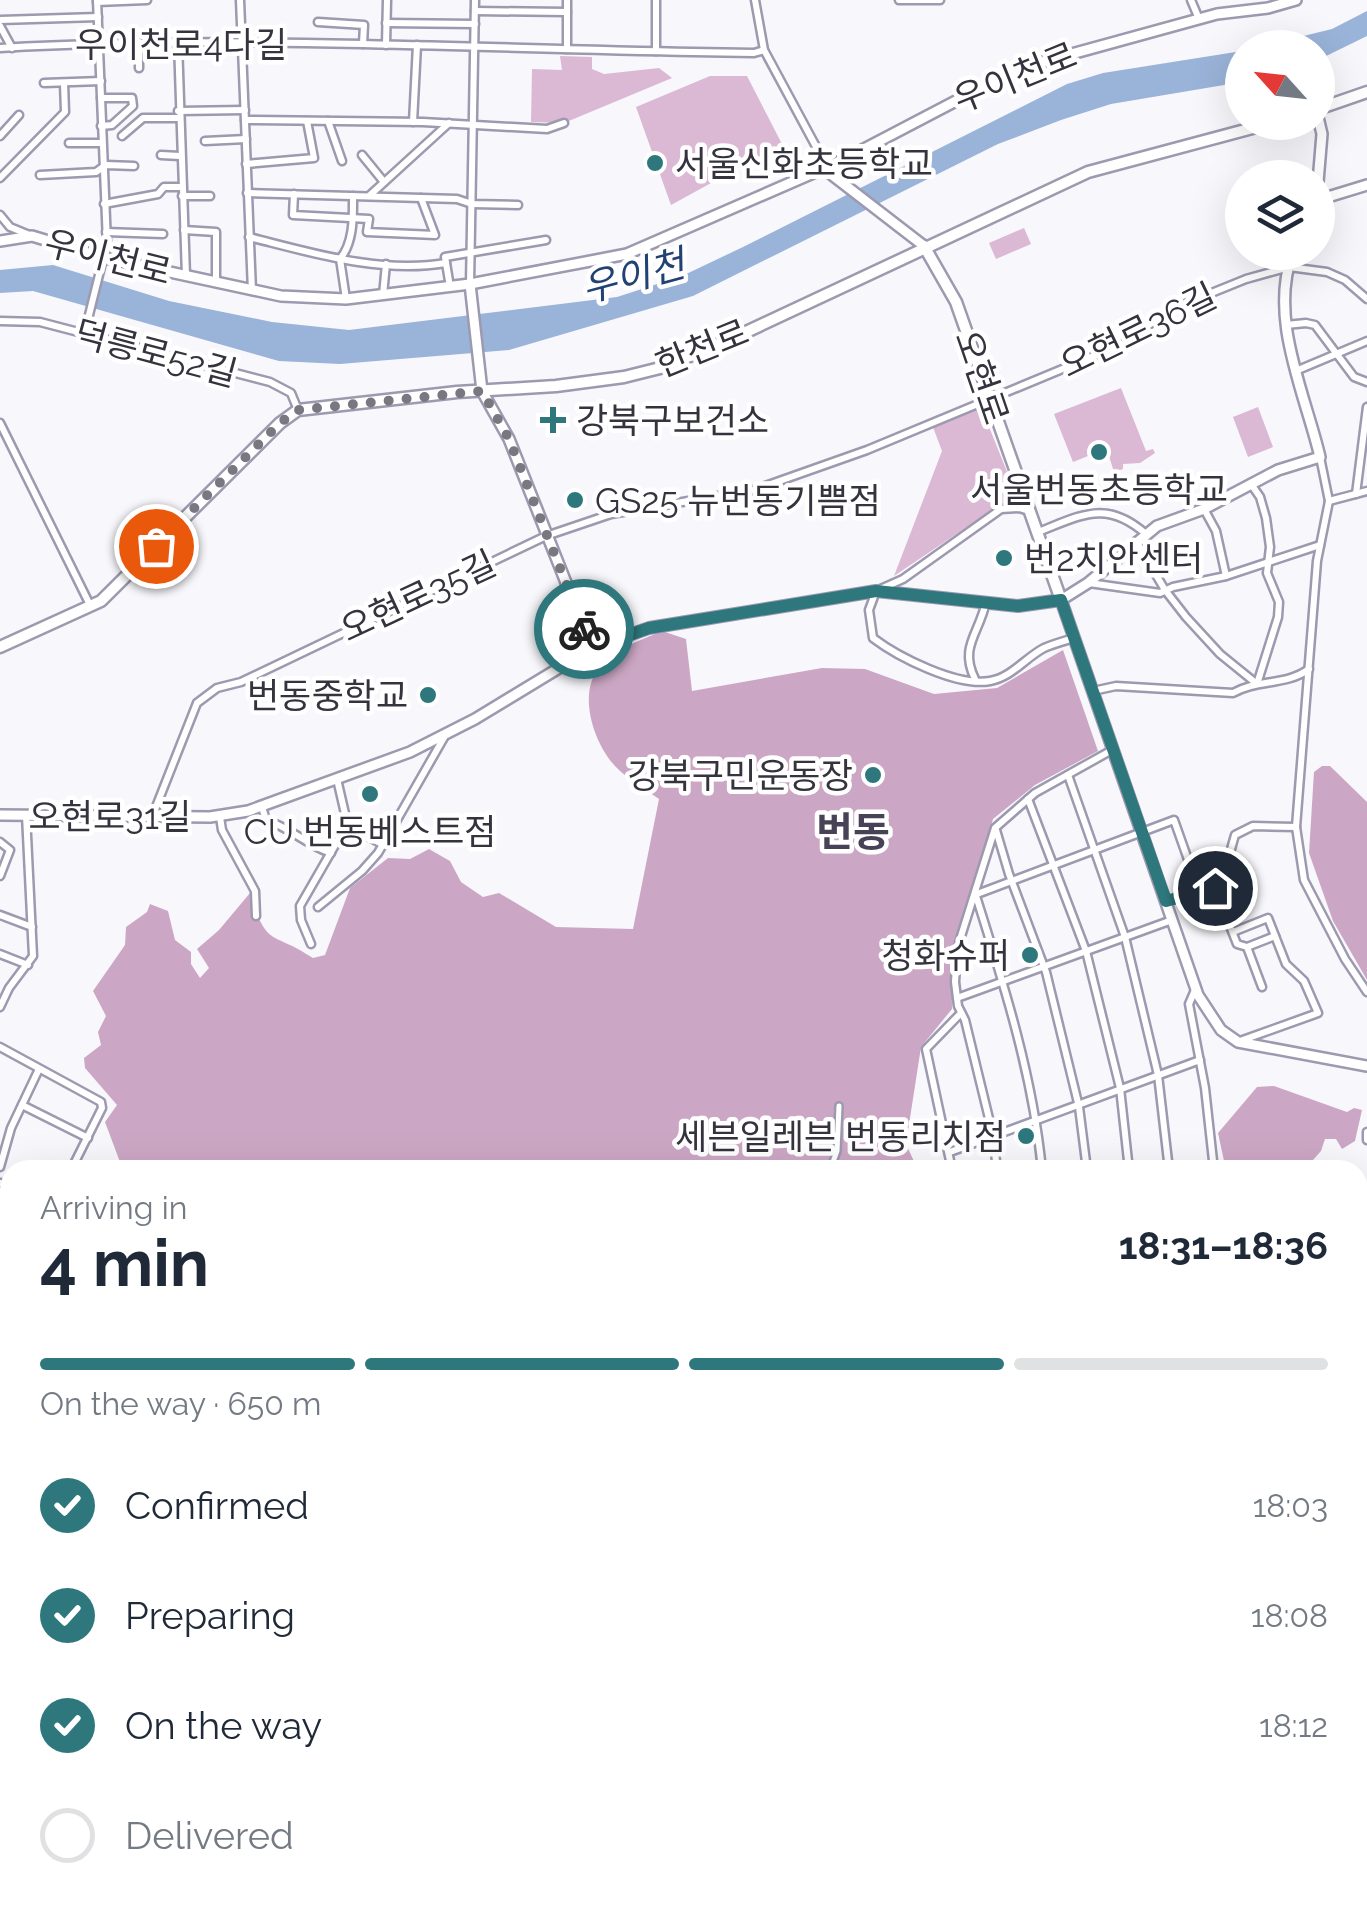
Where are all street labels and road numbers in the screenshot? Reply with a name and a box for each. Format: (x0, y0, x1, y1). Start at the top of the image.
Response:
street label: 우이천로4다길 (75, 24, 287, 65)
street label: 우이천로 (948, 34, 1082, 120)
street label: 우이천로 (41, 222, 175, 292)
street label: 오현로36길 (1053, 275, 1223, 385)
street label: 한천로 (650, 311, 754, 385)
street label: 덕릉로52길 (70, 312, 242, 394)
street label: 오현로 (947, 325, 1017, 429)
street label: 오현로35길 (334, 542, 502, 650)
street label: 오현로31길 (29, 796, 191, 837)

